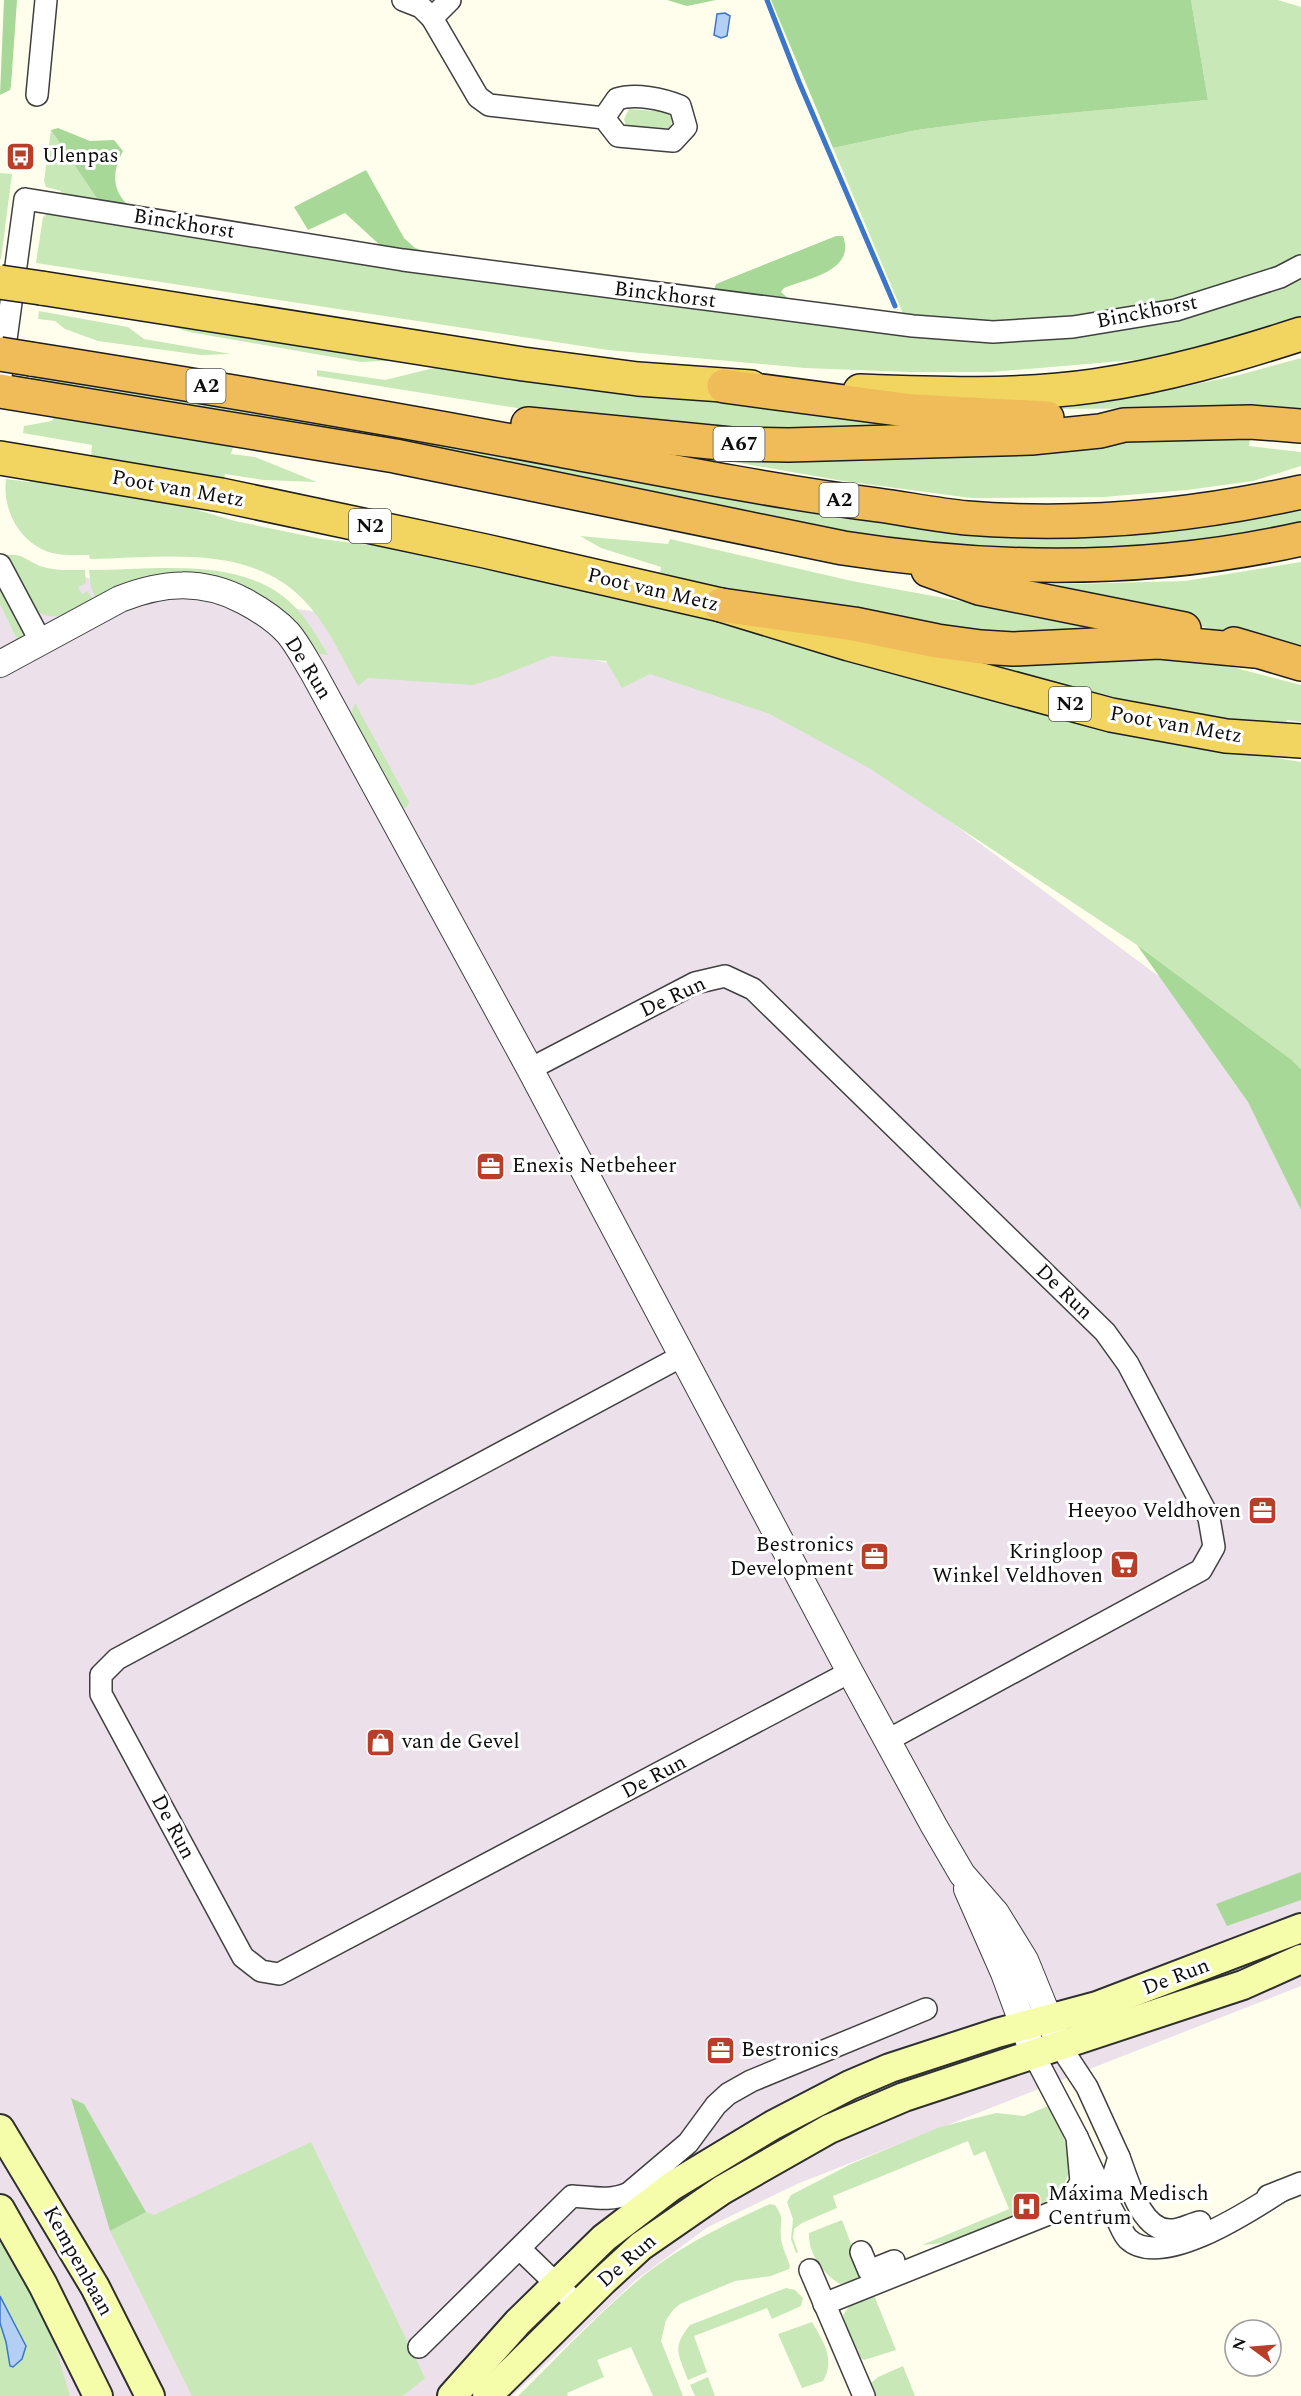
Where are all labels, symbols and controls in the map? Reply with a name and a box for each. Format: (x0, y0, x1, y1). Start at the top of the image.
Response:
bus stop icon: Ulenpas (5, 140, 37, 172)
place label: Ulenpas (42, 140, 119, 172)
street label: Binckhorst (131, 200, 237, 248)
street label: Binckhorst (612, 273, 718, 317)
street label: Binckhorst (1094, 287, 1200, 337)
road number: A2 (186, 369, 226, 403)
road number: A67 (714, 427, 764, 461)
street label: Poot van Metz (109, 462, 247, 516)
road number: A2 (820, 483, 858, 517)
road number: N2 (349, 509, 391, 543)
street label: Poot van Metz (584, 559, 722, 621)
street label: De Run (276, 630, 340, 706)
road number: N2 (1049, 687, 1091, 721)
street label: Poot van Metz (1107, 698, 1245, 752)
street label: De Run (635, 968, 711, 1026)
office icon: Enexis Netbeheer (475, 1150, 507, 1182)
place label: Enexis Netbeheer (512, 1150, 676, 1182)
street label: De Run (1028, 1256, 1100, 1328)
place label: Heeyoo Veldhoven (1067, 1495, 1241, 1527)
office icon: Heeyoo Veldhoven (1246, 1495, 1278, 1527)
place label: Bestronics Development (730, 1529, 854, 1585)
place label: Kringloop Winkel Veldhoven (932, 1536, 1103, 1592)
office icon: Bestronics Development (859, 1541, 891, 1573)
supermarket icon: Kringloop Winkel Veldhoven (1108, 1548, 1140, 1580)
shop icon: van de Gevel (365, 1726, 397, 1758)
place label: van de Gevel (401, 1726, 520, 1758)
street label: De Run (616, 1747, 692, 1807)
street label: De Run (143, 1789, 203, 1865)
street label: De Run (1138, 1950, 1214, 2004)
office icon: Bestronics (704, 2034, 736, 2066)
place label: Bestronics (741, 2034, 839, 2066)
place label: Máxima Medisch Centrum (1048, 2178, 1209, 2234)
hospital icon: Máxima Medisch Centrum (1011, 2190, 1043, 2222)
street label: Kempenbaan (35, 2200, 121, 2322)
street label: De Run (590, 2226, 664, 2296)
north arrow (1223, 2318, 1283, 2378)
text: N (1226, 2335, 1253, 2354)

